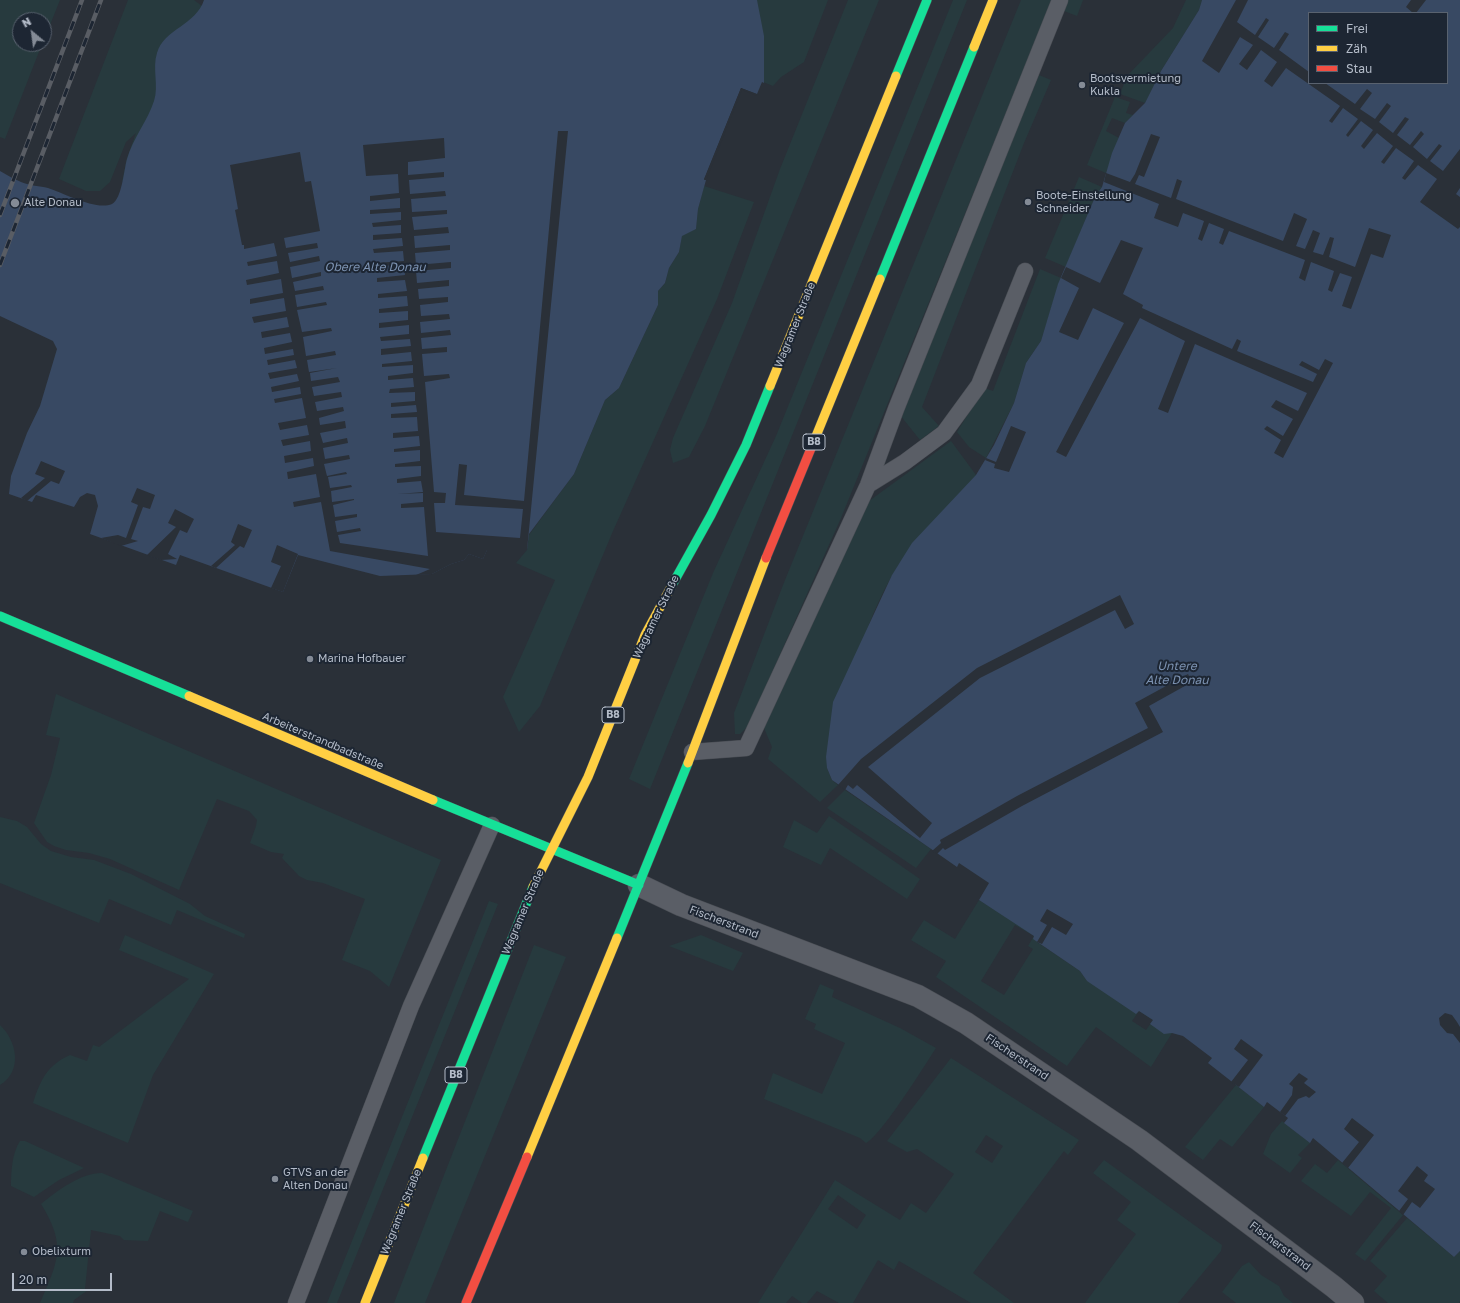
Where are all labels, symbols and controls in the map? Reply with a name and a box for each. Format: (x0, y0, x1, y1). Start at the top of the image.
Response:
north arrow (12, 12, 52, 52)
legend (1308, 12, 1448, 84)
text: N (20, 14, 33, 30)
text: Frei (1346, 21, 1368, 36)
text: Zäh (1346, 41, 1367, 56)
text: Stau (1346, 61, 1372, 76)
place label: Bootsvermietung Kukla (1090, 72, 1181, 98)
marker: Bootsvermietung Kukla (1077, 80, 1087, 90)
place label: Boote-Einstellung Schneider (1036, 189, 1132, 215)
place label: Alte Donau (24, 196, 82, 210)
marker: Alte Donau (9, 197, 21, 209)
marker: Boote-Einstellung Schneider (1023, 197, 1033, 207)
water label: Obere Alte Donau (325, 260, 425, 274)
street label: Wagramer Straße (772, 280, 818, 370)
road number: B8 (803, 434, 825, 450)
street label: Wagramer Straße (630, 573, 682, 661)
place label: Marina Hofbauer (318, 652, 406, 666)
marker: Marina Hofbauer (305, 654, 315, 664)
water label: Untere Alte Donau (1145, 659, 1209, 687)
road number: B8 (602, 707, 624, 723)
street label: Arbeiterstrandbadstraße (261, 710, 385, 772)
street label: Wagramer Straße (499, 868, 547, 956)
street label: Fischerstrand (688, 903, 760, 941)
street label: Fischerstrand (983, 1031, 1051, 1083)
road number: B8 (445, 1067, 467, 1083)
place label: GTVS an der Alten Donau (283, 1166, 348, 1192)
street label: Wagramer Straße (378, 1167, 424, 1257)
marker: GTVS an der Alten Donau (270, 1174, 280, 1184)
street label: Fischerstrand (1247, 1219, 1313, 1273)
place label: Obelixturm (32, 1245, 91, 1259)
marker: Obelixturm (19, 1247, 29, 1257)
scale bar (14, 1265, 114, 1291)
text: 20 m (19, 1272, 47, 1287)

